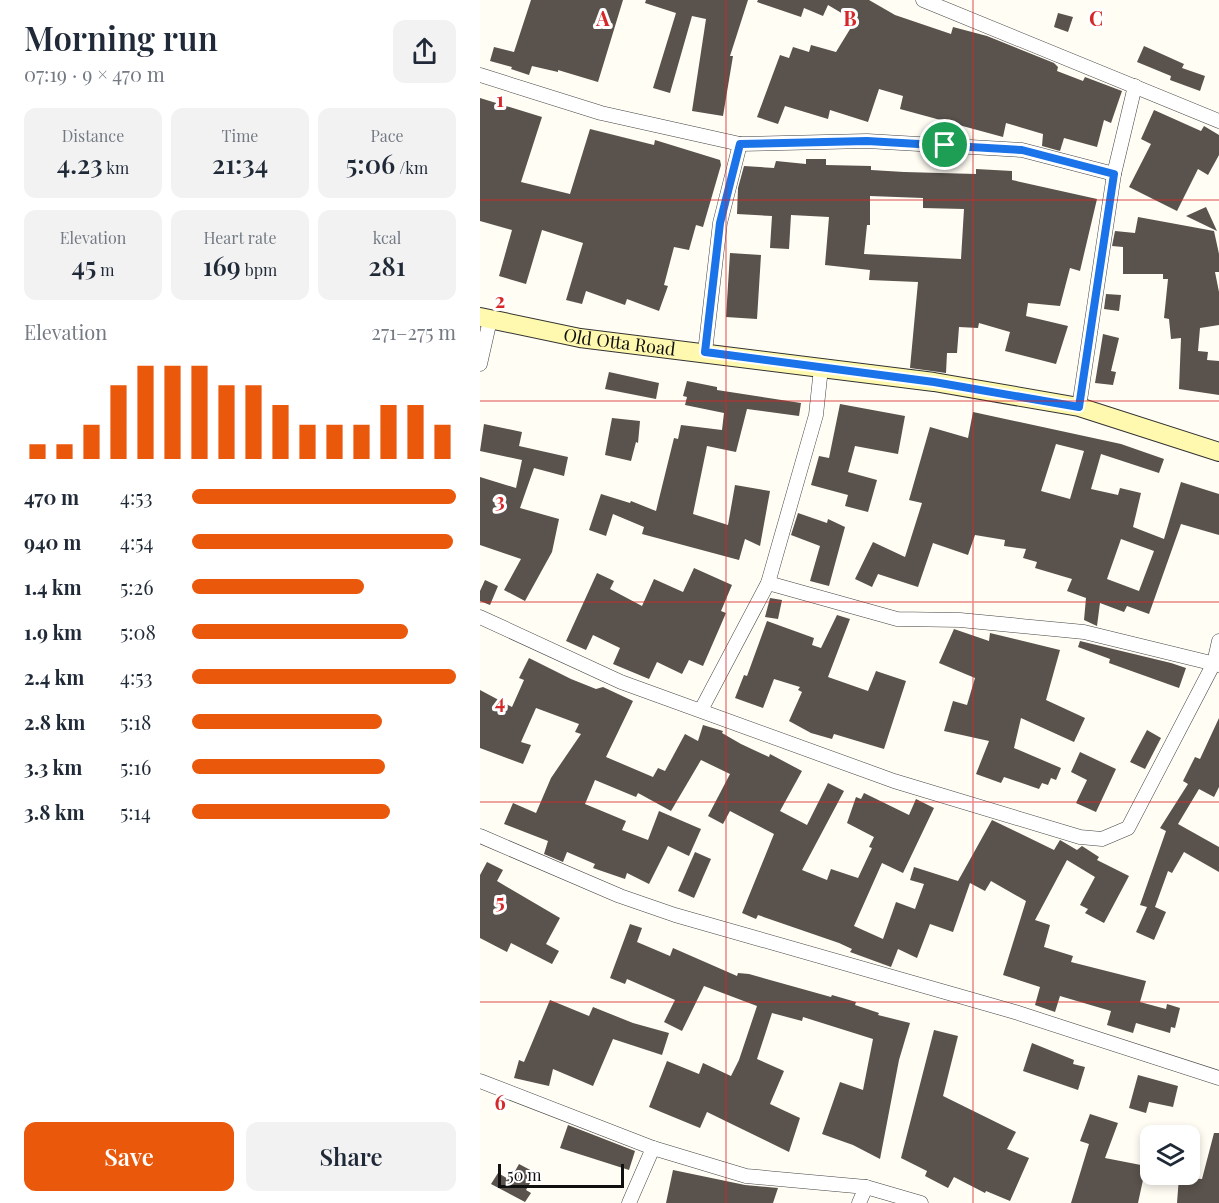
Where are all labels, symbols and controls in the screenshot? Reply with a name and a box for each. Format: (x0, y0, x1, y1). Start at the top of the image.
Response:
text: A (595, 4, 610, 31)
text: B (843, 4, 857, 31)
text: C (1089, 4, 1103, 31)
text: Morning run (24, 15, 218, 59)
button: share (393, 20, 456, 83)
text: 07:19 · 9 × 470 m (24, 60, 165, 87)
text: 1 (496, 85, 504, 112)
pin (919, 119, 970, 170)
text: Distance (62, 125, 124, 146)
text: Time (222, 125, 258, 146)
text: Pace (370, 125, 404, 146)
icon: arrive (928, 128, 961, 161)
text: 4.23 (57, 146, 103, 181)
text: 21:34 (212, 146, 268, 181)
text: 5:06 (346, 146, 395, 181)
text: km (103, 157, 129, 178)
text: /km (395, 157, 428, 178)
text: Elevation (60, 227, 126, 248)
text: Heart rate (203, 227, 277, 248)
text: kcal (373, 227, 401, 248)
text: 45 (71, 248, 96, 283)
text: 169 (203, 248, 241, 283)
text: 281 (368, 248, 406, 283)
text: m (96, 259, 115, 280)
text: bpm (241, 259, 277, 280)
text: 2 (495, 286, 505, 313)
text: Elevation (24, 318, 107, 345)
text: 271–275 m (371, 318, 456, 345)
street label: Old Otta Road (562, 322, 678, 361)
text: 470 m (24, 483, 79, 510)
text: 4:53 (120, 483, 153, 510)
text: 3 (495, 486, 505, 513)
text: 940 m (24, 528, 81, 555)
text: 4:54 (120, 528, 153, 555)
text: 1.4 km (24, 573, 82, 600)
text: 5:26 (120, 573, 154, 600)
text: 1.9 km (24, 618, 82, 645)
text: 5:08 (120, 618, 156, 645)
text: 2.4 km (24, 663, 84, 690)
text: 4:53 (120, 663, 153, 690)
text: 4 (495, 687, 505, 714)
text: 2.8 km (24, 708, 85, 735)
text: 5:18 (120, 708, 151, 735)
text: 3.3 km (24, 753, 82, 780)
text: 5:16 (120, 753, 151, 780)
text: 3.8 km (24, 798, 85, 825)
text: 5:14 (120, 798, 151, 825)
text: 5 (495, 887, 505, 914)
text: 6 (494, 1088, 506, 1115)
button: Save (24, 1122, 234, 1191)
button: Share (246, 1122, 456, 1191)
map controls (1140, 1125, 1200, 1185)
button: layers (1140, 1125, 1200, 1185)
scale bar (498, 1161, 624, 1188)
text: 50 m (507, 1164, 541, 1185)

